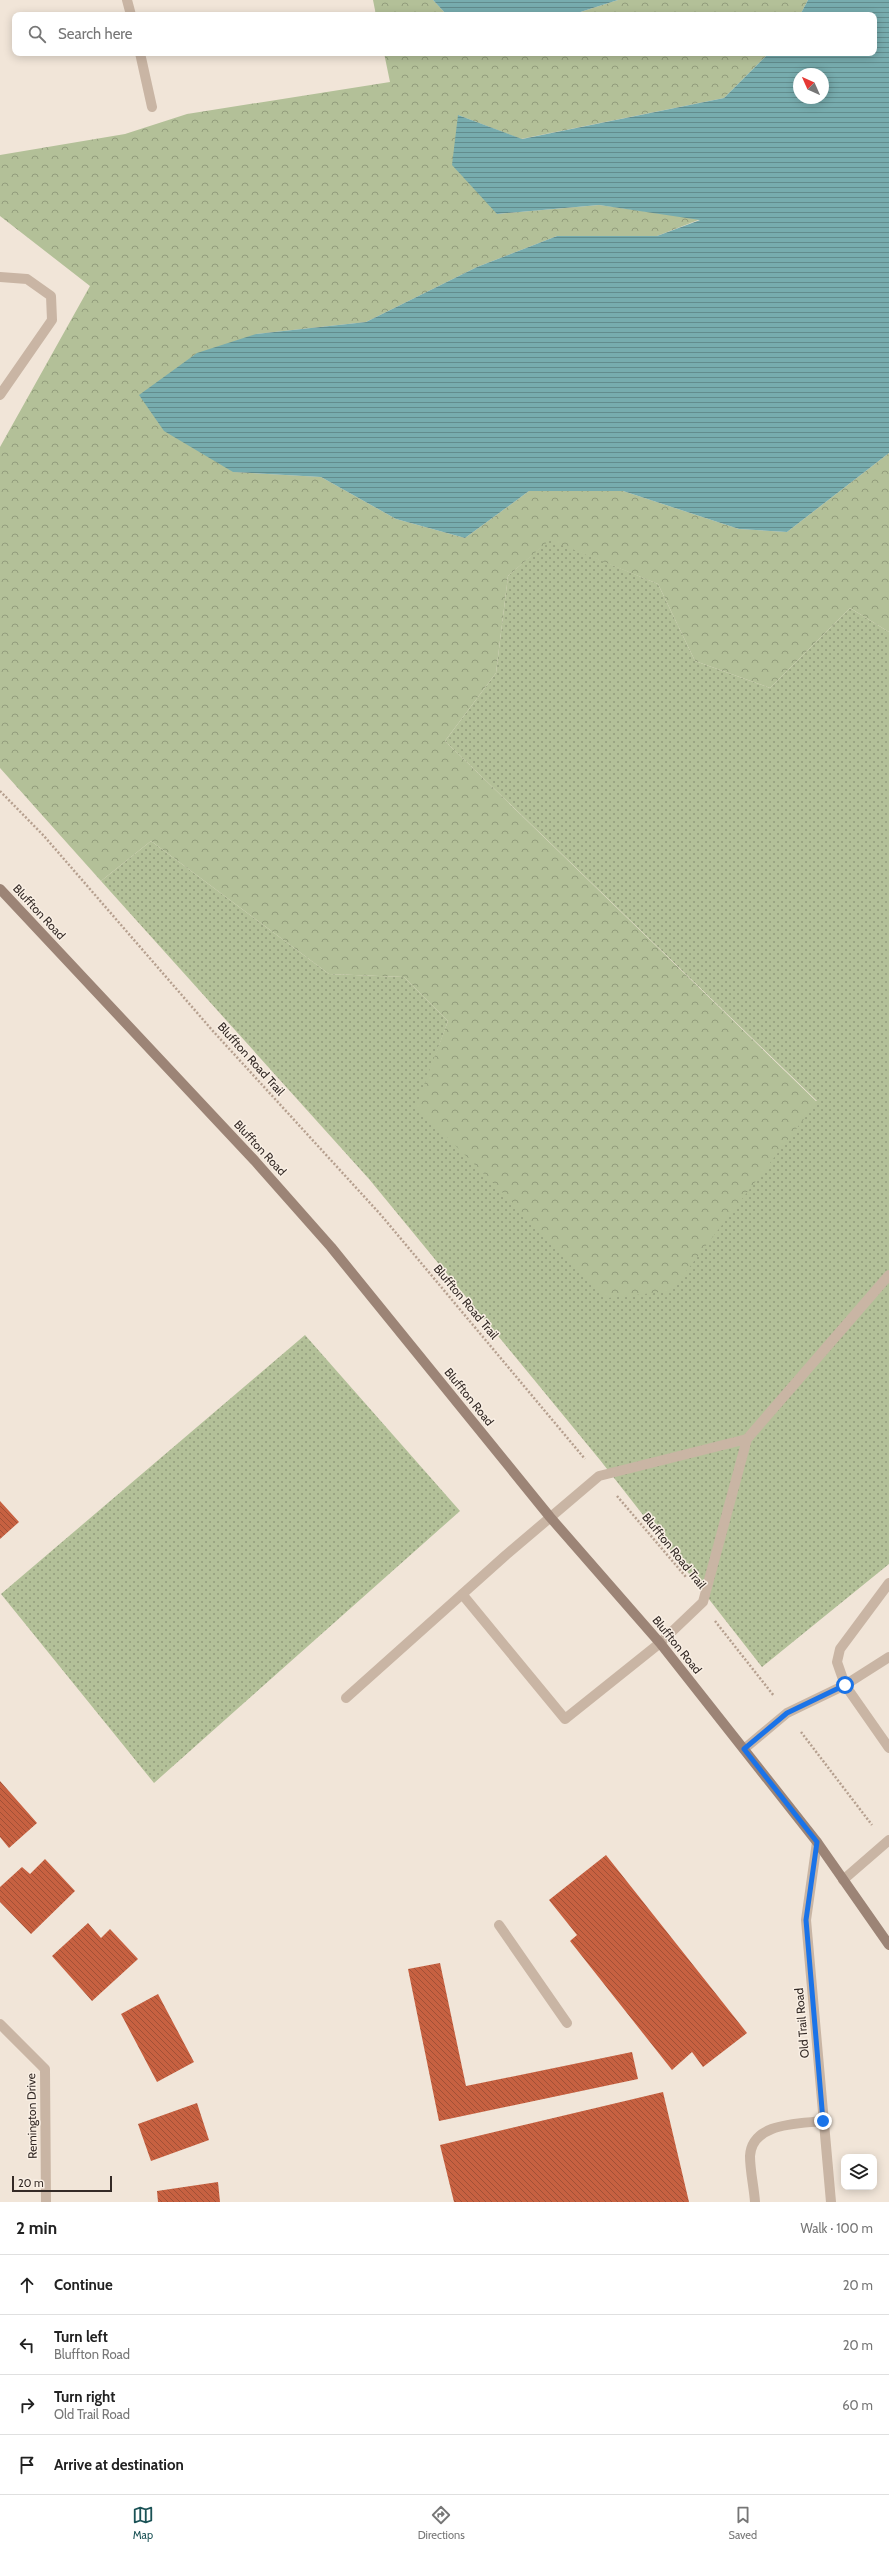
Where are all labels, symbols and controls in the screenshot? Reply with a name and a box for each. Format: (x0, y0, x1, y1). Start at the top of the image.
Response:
search box (12, 12, 877, 56)
icon: search (26, 23, 48, 45)
text: Search here (58, 25, 133, 43)
north arrow (793, 68, 829, 104)
street label: Bluffton Road (10, 881, 69, 942)
street label: Bluffton Road Trail (215, 1019, 288, 1098)
street label: Bluffton Road (231, 1117, 290, 1178)
street label: Bluffton Road Trail (431, 1261, 502, 1342)
street label: Bluffton Road (441, 1365, 497, 1429)
street label: Bluffton Road Trail (639, 1510, 710, 1592)
street label: Bluffton Road (649, 1613, 705, 1677)
route start (836, 1676, 854, 1694)
street label: Old Trail Road (791, 1987, 812, 2059)
street label: Remington Drive (23, 2073, 40, 2159)
route end (814, 2112, 832, 2130)
map controls (841, 2154, 877, 2190)
button: layers (841, 2154, 877, 2190)
scale bar (12, 2174, 112, 2193)
text: 20 m (18, 2176, 44, 2190)
text: 2 min (16, 2218, 57, 2238)
text: Walk · 100 m (800, 2220, 873, 2236)
icon: ahead (16, 2274, 38, 2296)
text: Continue (54, 2276, 113, 2294)
text: 20 m (843, 2277, 873, 2293)
text: Turn left (54, 2328, 108, 2346)
icon: left (16, 2334, 38, 2356)
text: 20 m (843, 2337, 873, 2353)
text: Bluffton Road (54, 2346, 130, 2362)
text: Turn right (54, 2388, 115, 2406)
icon: right (16, 2394, 38, 2416)
text: 60 m (842, 2397, 873, 2413)
text: Old Trail Road (54, 2406, 130, 2422)
icon: arrive (16, 2454, 38, 2476)
text: Arrive at destination (54, 2456, 184, 2474)
tab: Map (132, 2504, 154, 2542)
tab: Directions (418, 2504, 465, 2542)
tab: Saved (729, 2504, 757, 2542)

